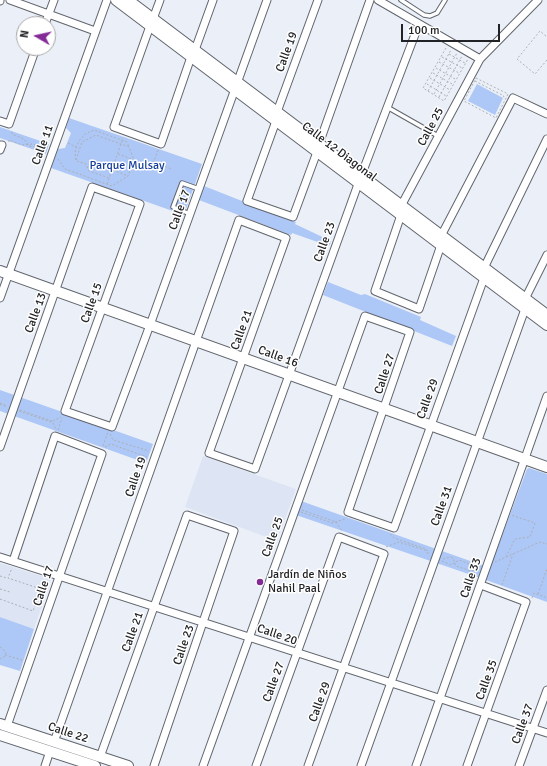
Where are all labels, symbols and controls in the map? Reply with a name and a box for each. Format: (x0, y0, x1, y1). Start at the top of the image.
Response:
north arrow (16, 16, 56, 56)
scale bar (403, 16, 502, 42)
text: 100 m (408, 23, 440, 38)
text: N (18, 29, 32, 39)
street label: Calle 19 (273, 30, 301, 74)
street label: Calle 25 (415, 105, 447, 149)
street label: Calle 12 Diagonal (299, 119, 379, 185)
street label: Calle 11 (29, 123, 57, 167)
park label: Parque Mulsay (89, 159, 165, 173)
street label: Calle 17 (166, 188, 194, 232)
street label: Calle 23 (311, 220, 339, 264)
street label: Calle 15 (78, 281, 106, 325)
street label: Calle 13 (22, 291, 50, 335)
street label: Calle 21 (228, 308, 256, 352)
street label: Calle 16 (256, 343, 300, 371)
street label: Calle 27 (372, 352, 398, 396)
street label: Calle 29 (414, 377, 442, 421)
street label: Calle 19 (122, 455, 150, 499)
street label: Calle 31 (428, 484, 456, 528)
street label: Calle 25 (259, 515, 287, 559)
street label: Calle 33 (457, 556, 485, 600)
street label: Calle 17 (30, 564, 58, 608)
place label: Jardín de Niños Nahil Paal (268, 568, 347, 596)
marker: Jardín de Niños Nahil Paal (255, 577, 265, 587)
street label: Calle 21 (119, 610, 147, 654)
street label: Calle 20 (255, 621, 299, 649)
street label: Calle 23 (170, 623, 198, 667)
street label: Calle 35 (473, 658, 501, 702)
street label: Calle 27 (260, 660, 288, 704)
street label: Calle 29 (306, 680, 334, 724)
street label: Calle 37 (509, 702, 537, 746)
street label: Calle 22 (46, 720, 90, 746)

